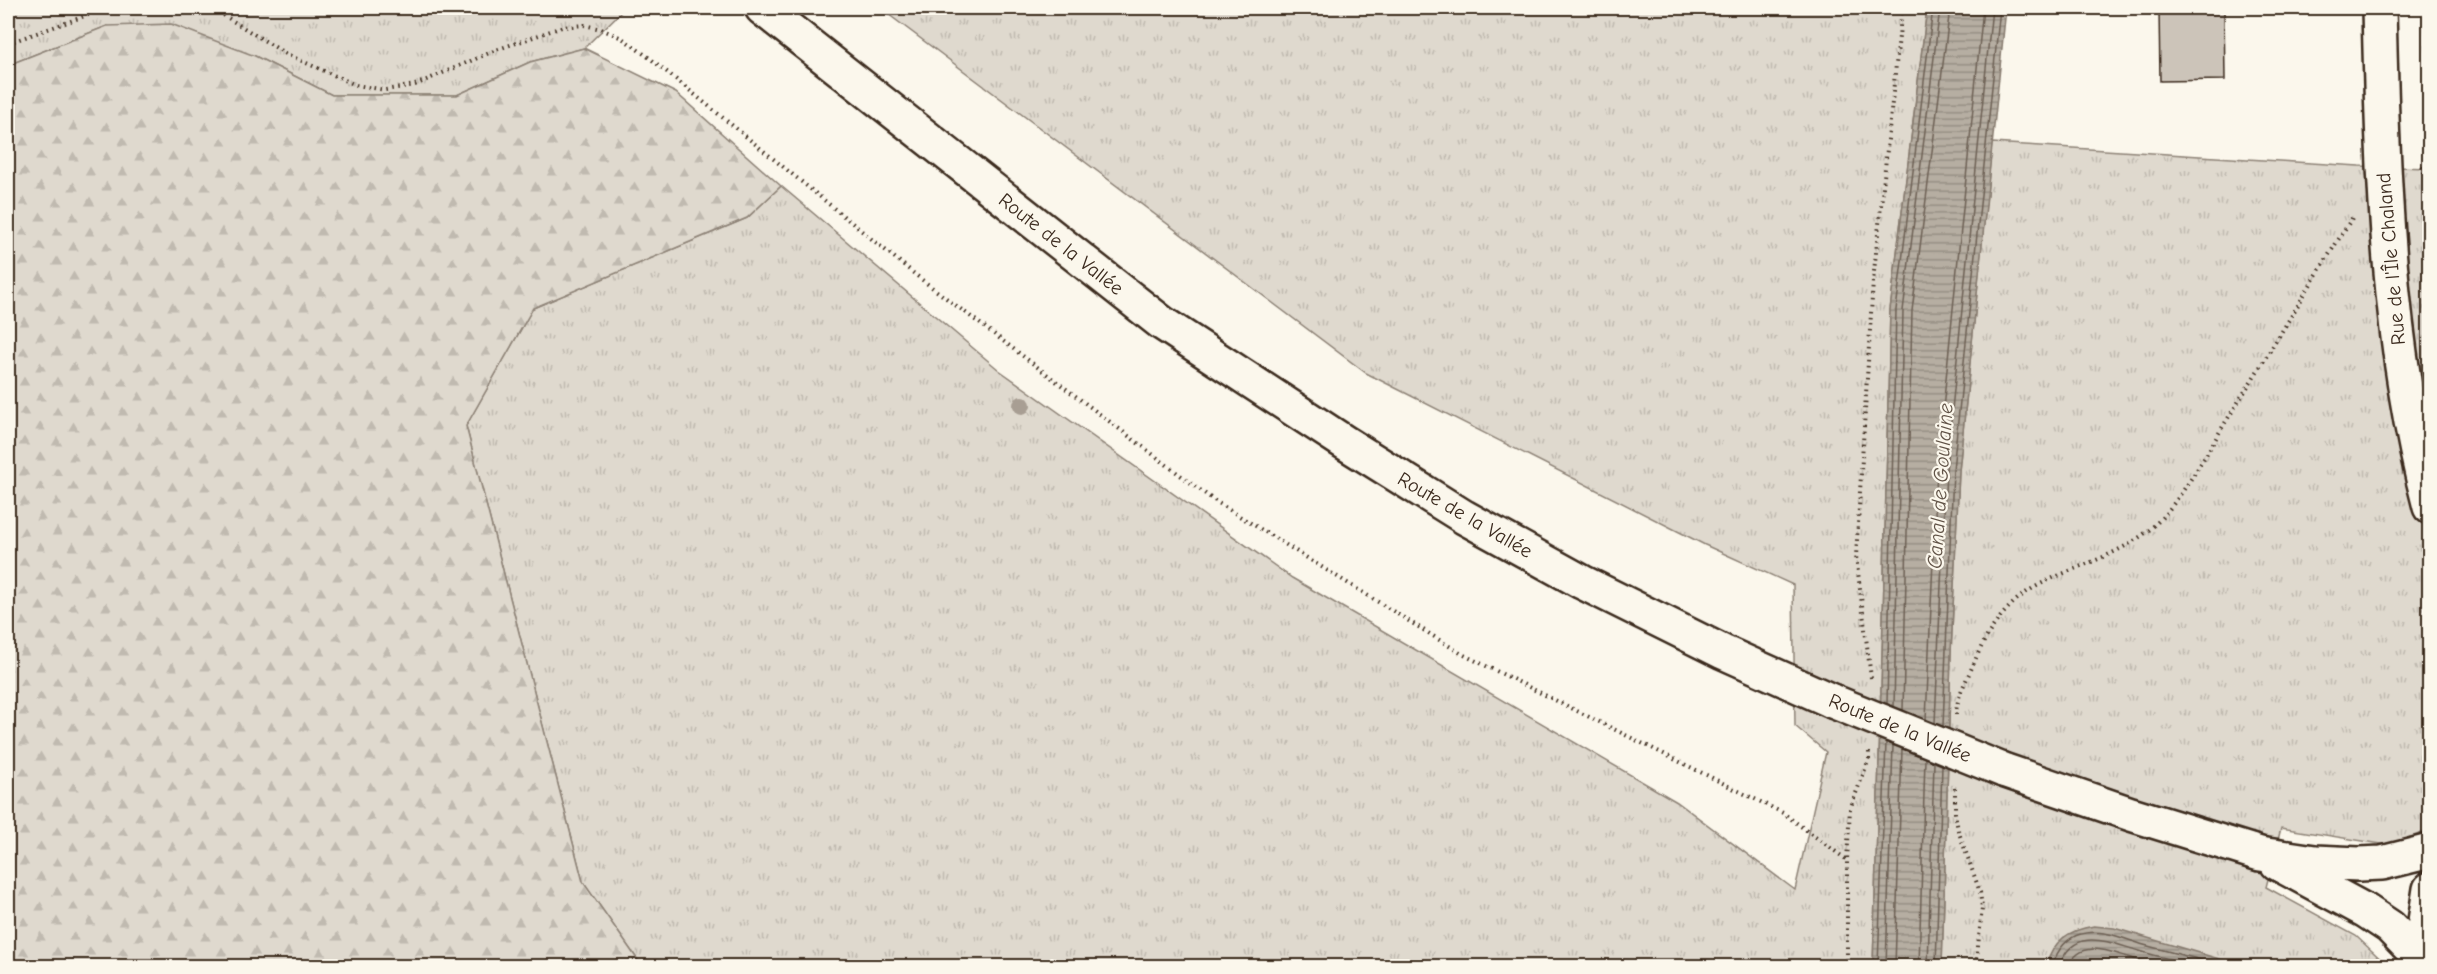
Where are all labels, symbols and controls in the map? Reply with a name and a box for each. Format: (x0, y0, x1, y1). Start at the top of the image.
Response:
street label: Rue de l'Île Chaland (2372, 172, 2410, 346)
street label: Route de la Vallée (994, 188, 1128, 300)
water label: Canal de Goulaine (1922, 402, 1958, 570)
street label: Route de la Vallée (1394, 467, 1536, 563)
street label: Route de la Vallée (1825, 689, 1975, 767)

